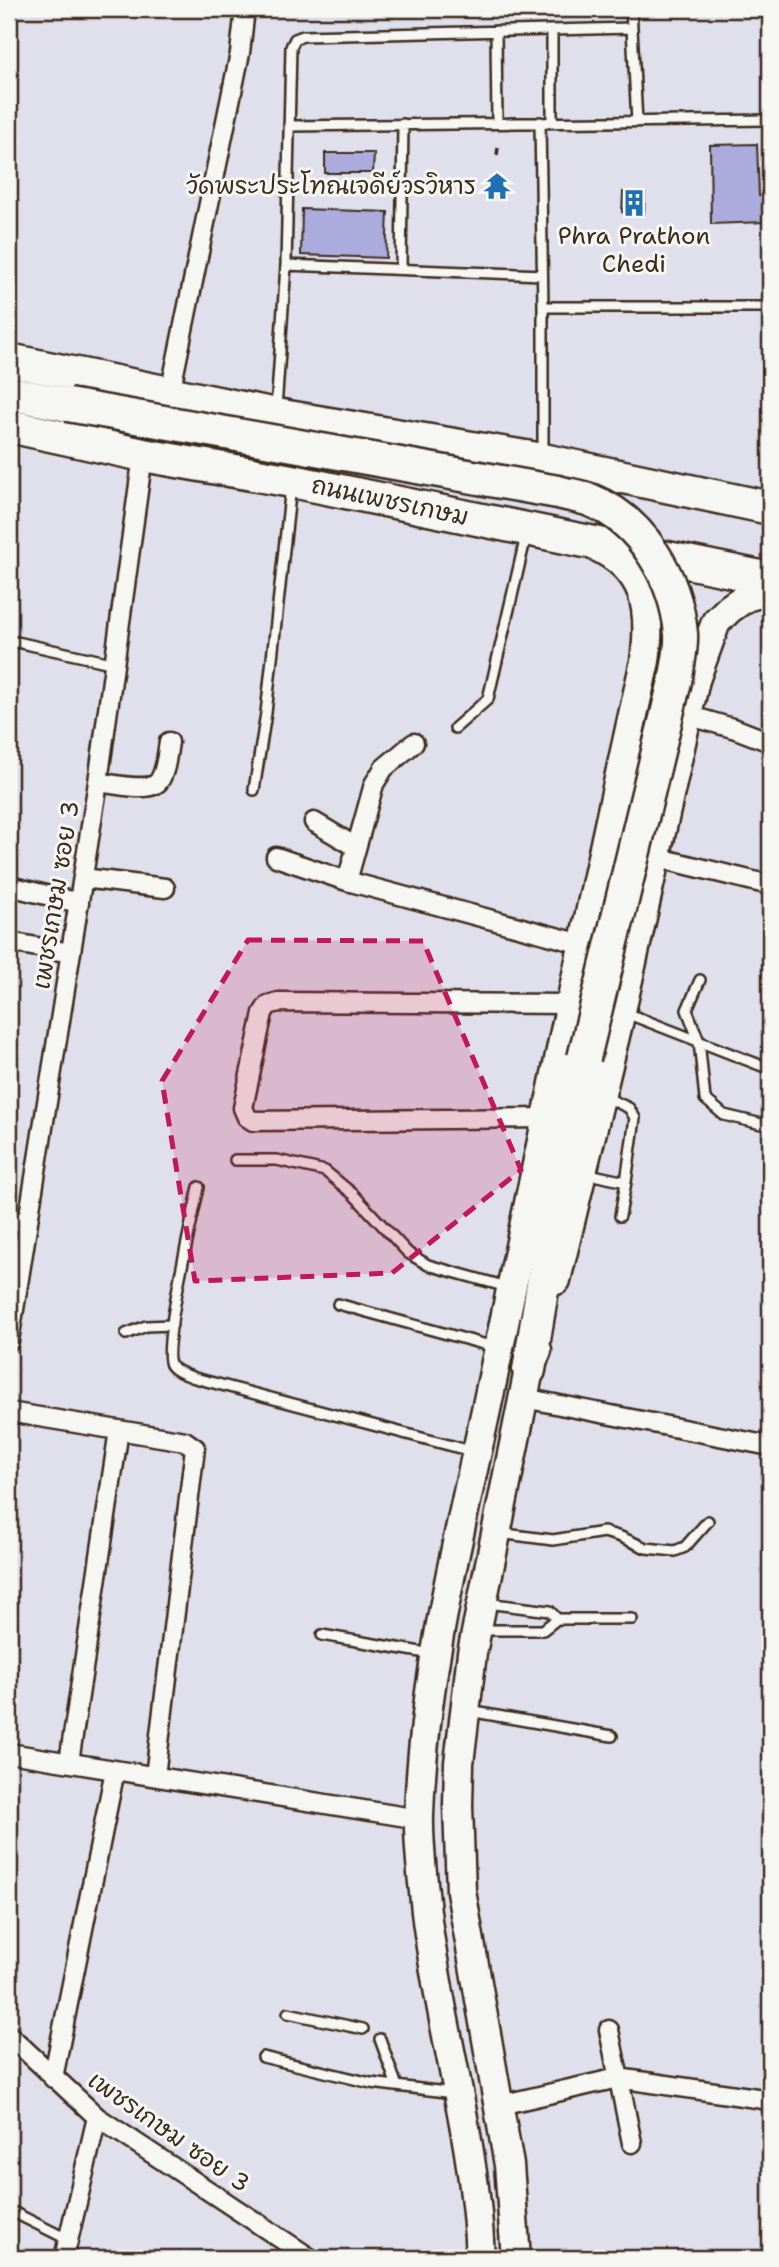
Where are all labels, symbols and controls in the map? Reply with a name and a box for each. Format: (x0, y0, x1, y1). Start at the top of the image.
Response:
place label: วัดพระประโทณเจดีย์วรวิหาร (186, 170, 476, 202)
temple icon: วัดพระประโทณเจดีย์วรวิหาร (482, 171, 512, 201)
building icon: Phra Prathon Chedi (619, 188, 649, 218)
place label: Phra Prathon Chedi (558, 220, 710, 280)
street label: ถนนเพชรเกษม (309, 469, 471, 533)
street label: เพชรเกษม ซอย 3 (25, 798, 87, 992)
street label: เพชรเกษม ซอย 3 (82, 2064, 256, 2200)

